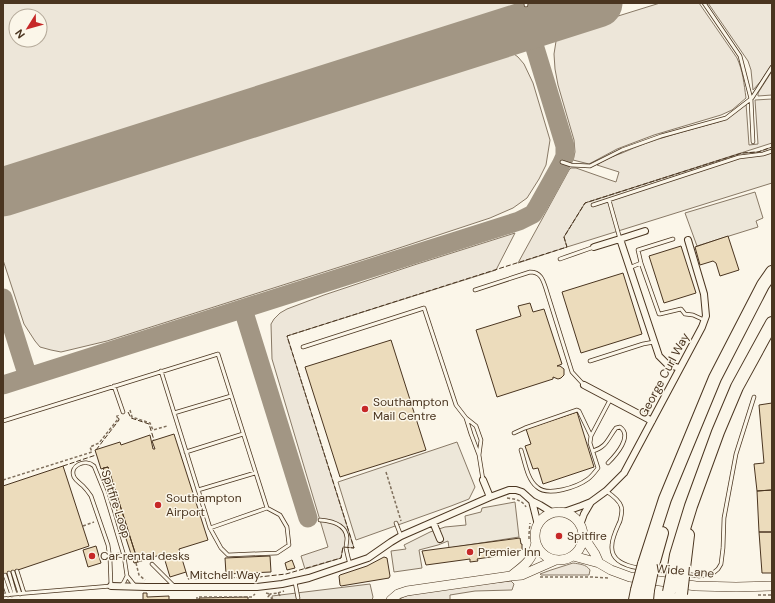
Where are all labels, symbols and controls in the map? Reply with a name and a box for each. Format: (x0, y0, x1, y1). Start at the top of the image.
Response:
north arrow (8, 8, 48, 48)
text: N (12, 27, 28, 41)
street label: George Curl Way (635, 330, 693, 420)
place label: Southampton Mail Centre (373, 394, 449, 424)
marker: Southampton Mail Centre (360, 404, 370, 414)
street label: Spitfire Loop (97, 468, 135, 540)
place label: Southampton Airport (166, 490, 242, 520)
marker: Southampton Airport (153, 500, 163, 510)
place label: Spitfire (567, 528, 607, 544)
marker: Spitfire (554, 531, 564, 541)
place label: Premier Inn (478, 544, 541, 560)
marker: Premier Inn (465, 547, 475, 557)
place label: Car rental desks (100, 548, 190, 564)
marker: Car rental desks (87, 551, 97, 561)
street label: Wide Lane (655, 560, 715, 582)
street label: Mitchell Way (190, 567, 261, 583)

